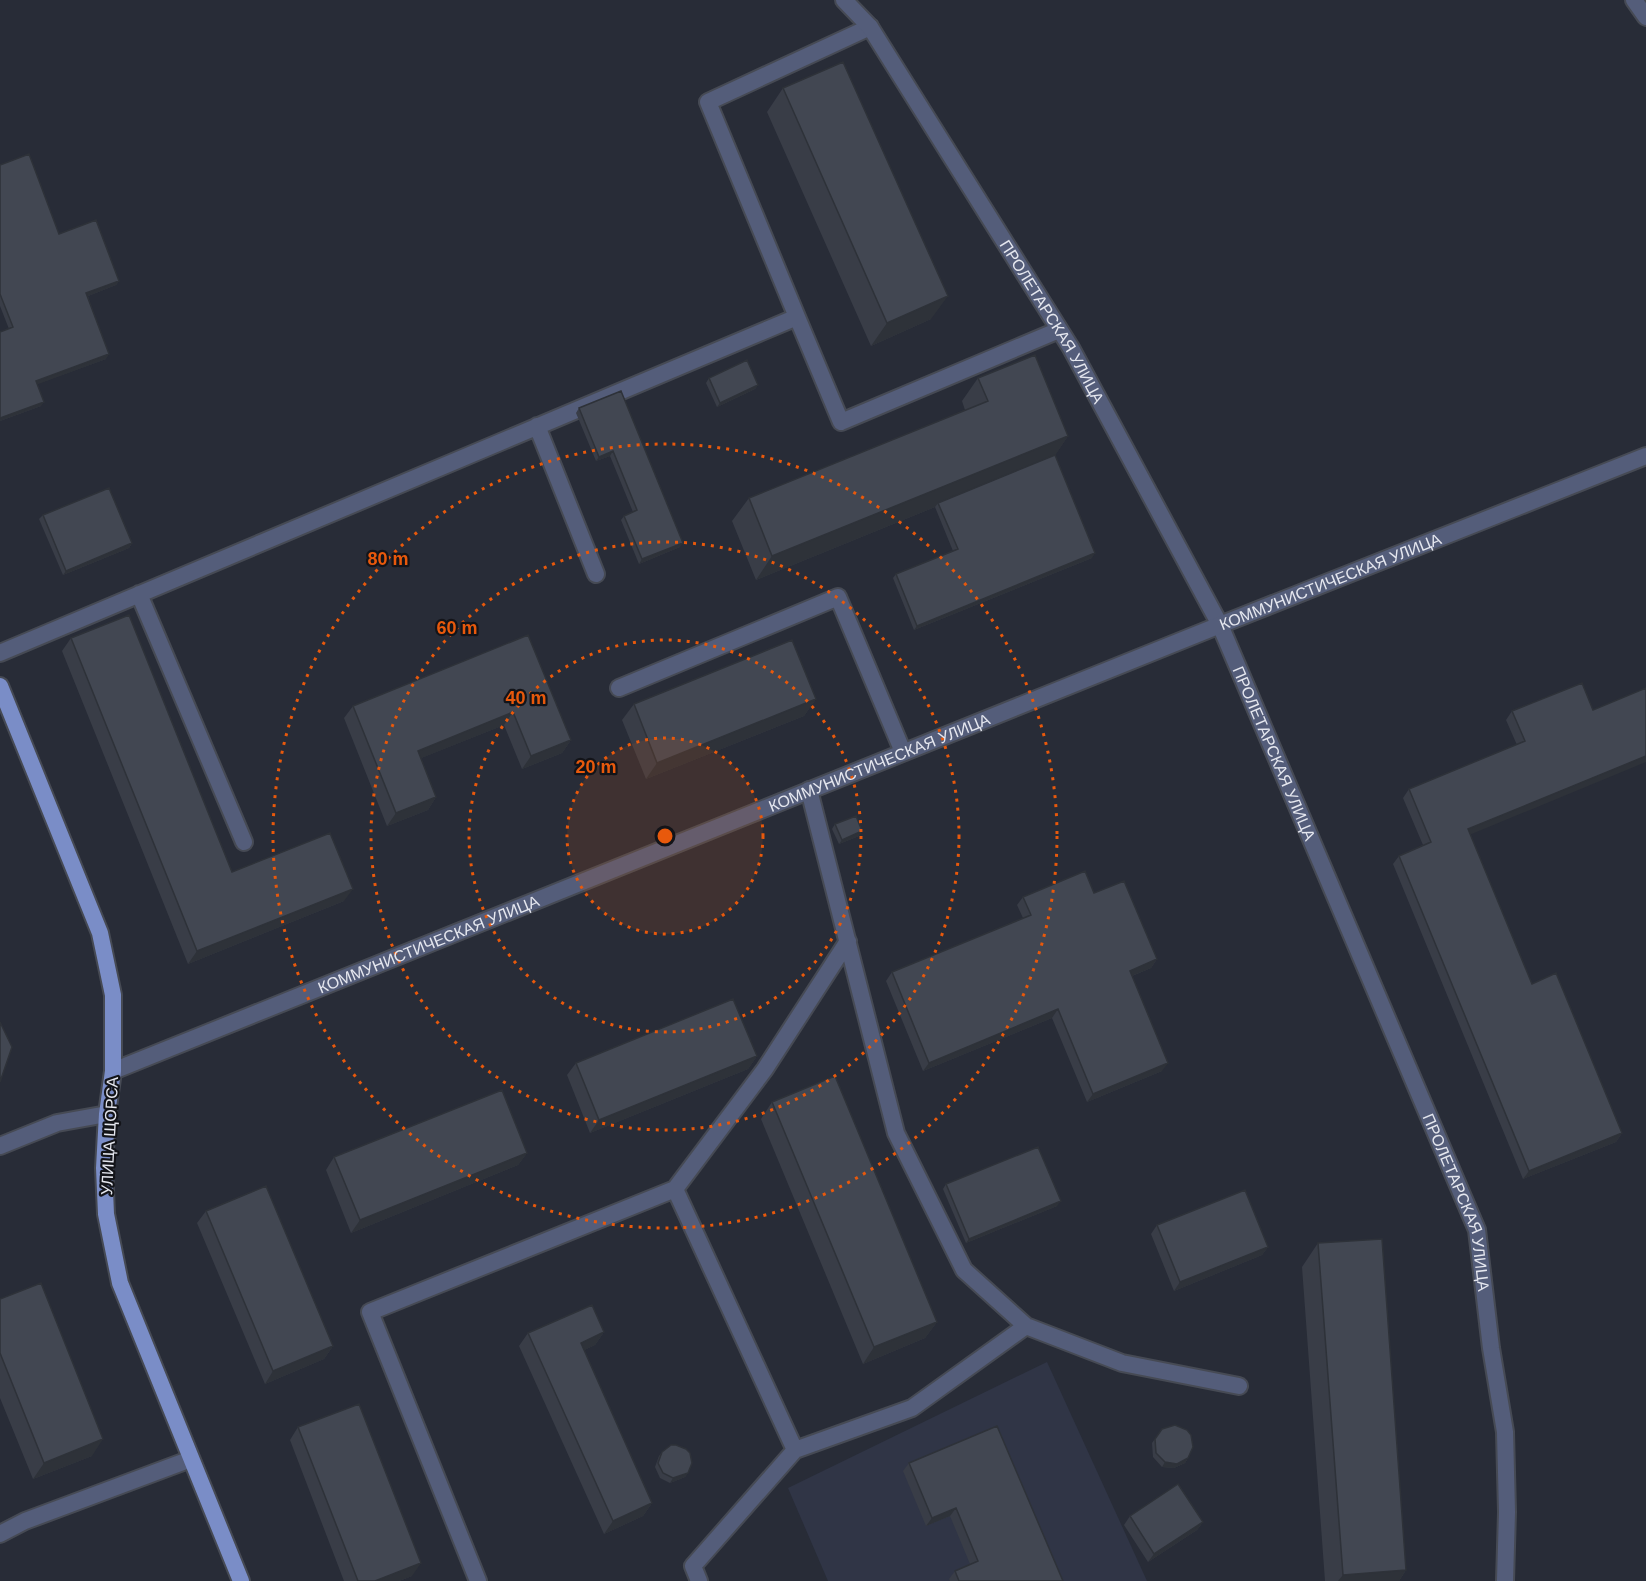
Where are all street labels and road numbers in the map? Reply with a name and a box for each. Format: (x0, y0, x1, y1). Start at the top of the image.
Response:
street label: ПРОЛЕТАРСКАЯ УЛИЦА (997, 237, 1107, 407)
street label: КОММУНИСТИЧЕСКАЯ УЛИЦА (1217, 530, 1444, 633)
street label: ПРОЛЕТАРСКАЯ УЛИЦА (1230, 664, 1319, 843)
street label: КОММУНИСТИЧЕСКАЯ УЛИЦА (766, 711, 993, 815)
street label: КОММУНИСТИЧЕСКАЯ УЛИЦА (316, 892, 542, 997)
street label: УЛИЦА ЩОРСА (98, 1076, 121, 1196)
street label: ПРОЛЕТАРСКАЯ УЛИЦА (1420, 1111, 1492, 1293)

